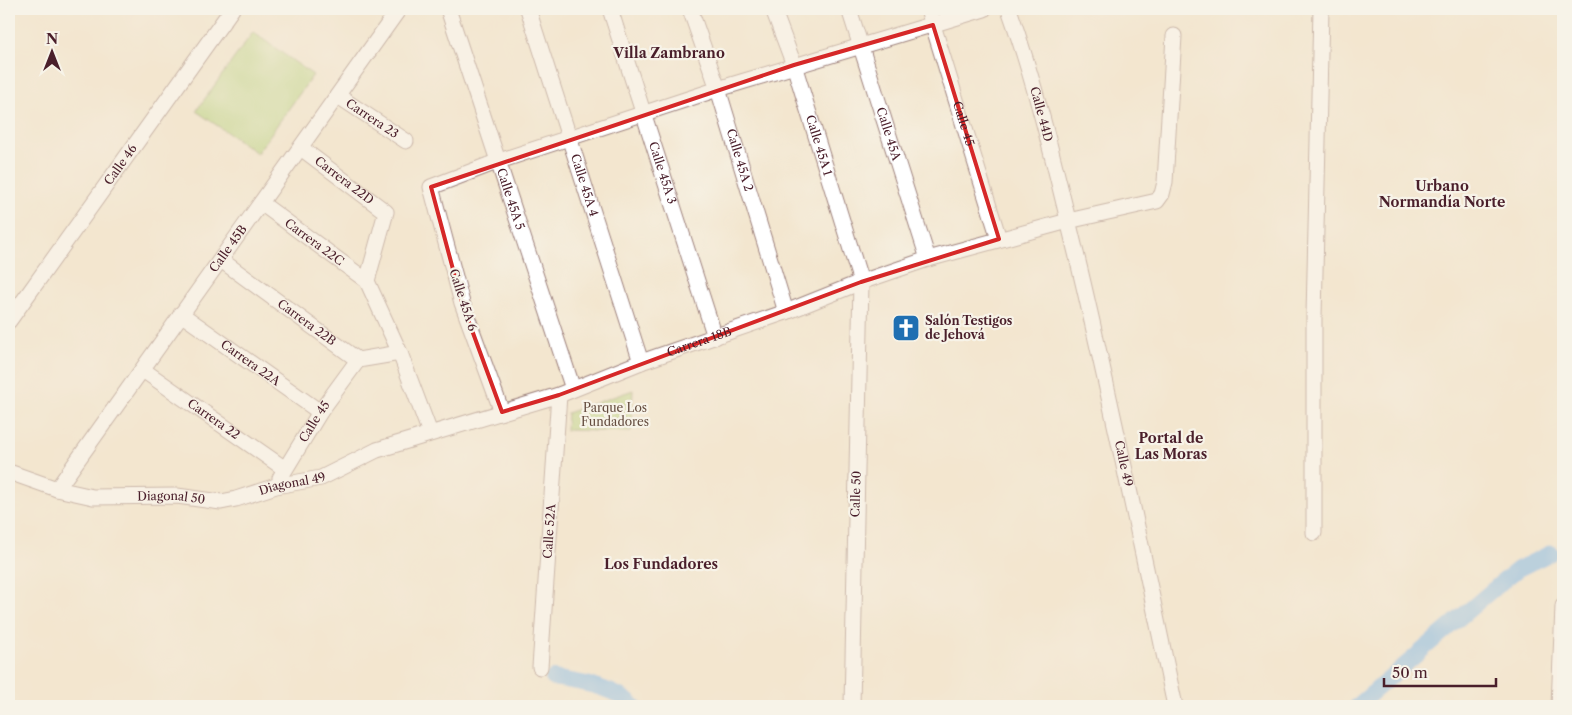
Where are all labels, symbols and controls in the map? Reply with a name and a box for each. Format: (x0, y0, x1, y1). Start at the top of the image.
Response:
north arrow (28, 28, 78, 78)
text: N (46, 30, 58, 48)
district label: Villa Zambrano (612, 44, 725, 62)
street label: Calle 44D (1027, 85, 1056, 143)
street label: Carrera 23 (343, 95, 402, 141)
street label: Calle 45 (950, 99, 978, 148)
street label: Calle 45A (873, 105, 905, 163)
street label: Calle 45A 1 (803, 113, 836, 178)
street label: Calle 45A 2 (724, 127, 757, 193)
street label: Calle 45A 3 (646, 140, 680, 206)
street label: Calle 46 (101, 141, 140, 188)
street label: Calle 45A 4 (568, 152, 602, 218)
street label: Carrera 22D (312, 153, 377, 207)
street label: Calle 45A 5 (494, 166, 528, 232)
district label: Urbano Normandía Norte (1379, 177, 1505, 211)
street label: Carrera 22C (282, 215, 347, 268)
street label: Calle 45B (206, 222, 250, 275)
street label: Calle 45A 6 (446, 267, 481, 333)
street label: Carrera 22B (275, 296, 339, 348)
church icon: Salón Testigos de Jehová (891, 313, 921, 343)
place label: Salón Testigos de Jehová (925, 313, 1013, 342)
street label: Carrera 18B (665, 323, 733, 360)
street label: Carrera 22A (218, 336, 284, 389)
street label: Carrera 22 (185, 395, 243, 442)
street label: Calle 45 (295, 398, 333, 445)
park label: Parque Los Fundadores (581, 400, 649, 429)
district label: Portal de Las Moras (1135, 429, 1207, 463)
street label: Calle 49 (1112, 439, 1136, 488)
street label: Diagonal 49 (257, 469, 328, 498)
street label: Calle 50 (847, 470, 864, 518)
street label: Diagonal 50 (137, 488, 206, 507)
street label: Calle 52A (540, 502, 558, 559)
district label: Los Fundadores (604, 555, 718, 573)
scale bar (1384, 655, 1497, 687)
text: 50 m (1392, 663, 1428, 682)

